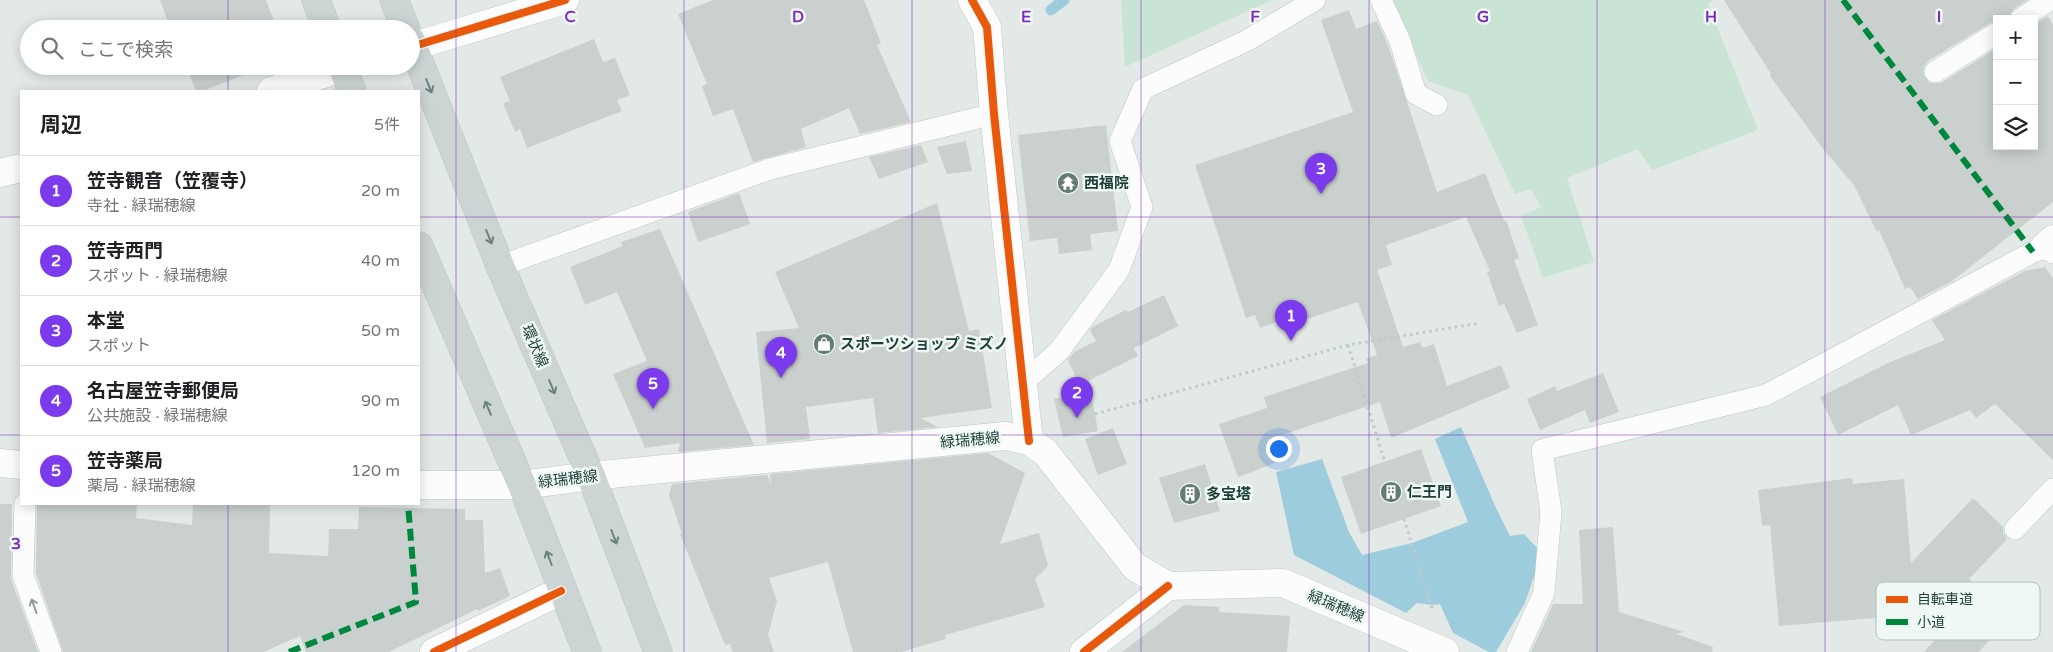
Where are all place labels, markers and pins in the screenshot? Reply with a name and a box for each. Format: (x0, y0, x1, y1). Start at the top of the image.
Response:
pin: 3 (1305, 153, 1337, 194)
temple icon: 西福院 (1056, 171, 1080, 195)
place label: 西福院 (1084, 174, 1129, 192)
pin: 1 (1275, 300, 1307, 341)
shop icon: スポーツショップ ミズノ (812, 332, 836, 356)
place label: スポーツショップ ミズノ (840, 335, 1009, 353)
pin: 4 (765, 337, 797, 378)
pin: 5 (637, 368, 669, 409)
pin: 2 (1061, 377, 1093, 418)
building icon: 仁王門 (1379, 480, 1403, 504)
building icon: 多宝塔 (1178, 482, 1202, 506)
place label: 仁王門 (1407, 483, 1452, 501)
place label: 多宝塔 (1206, 485, 1251, 503)

